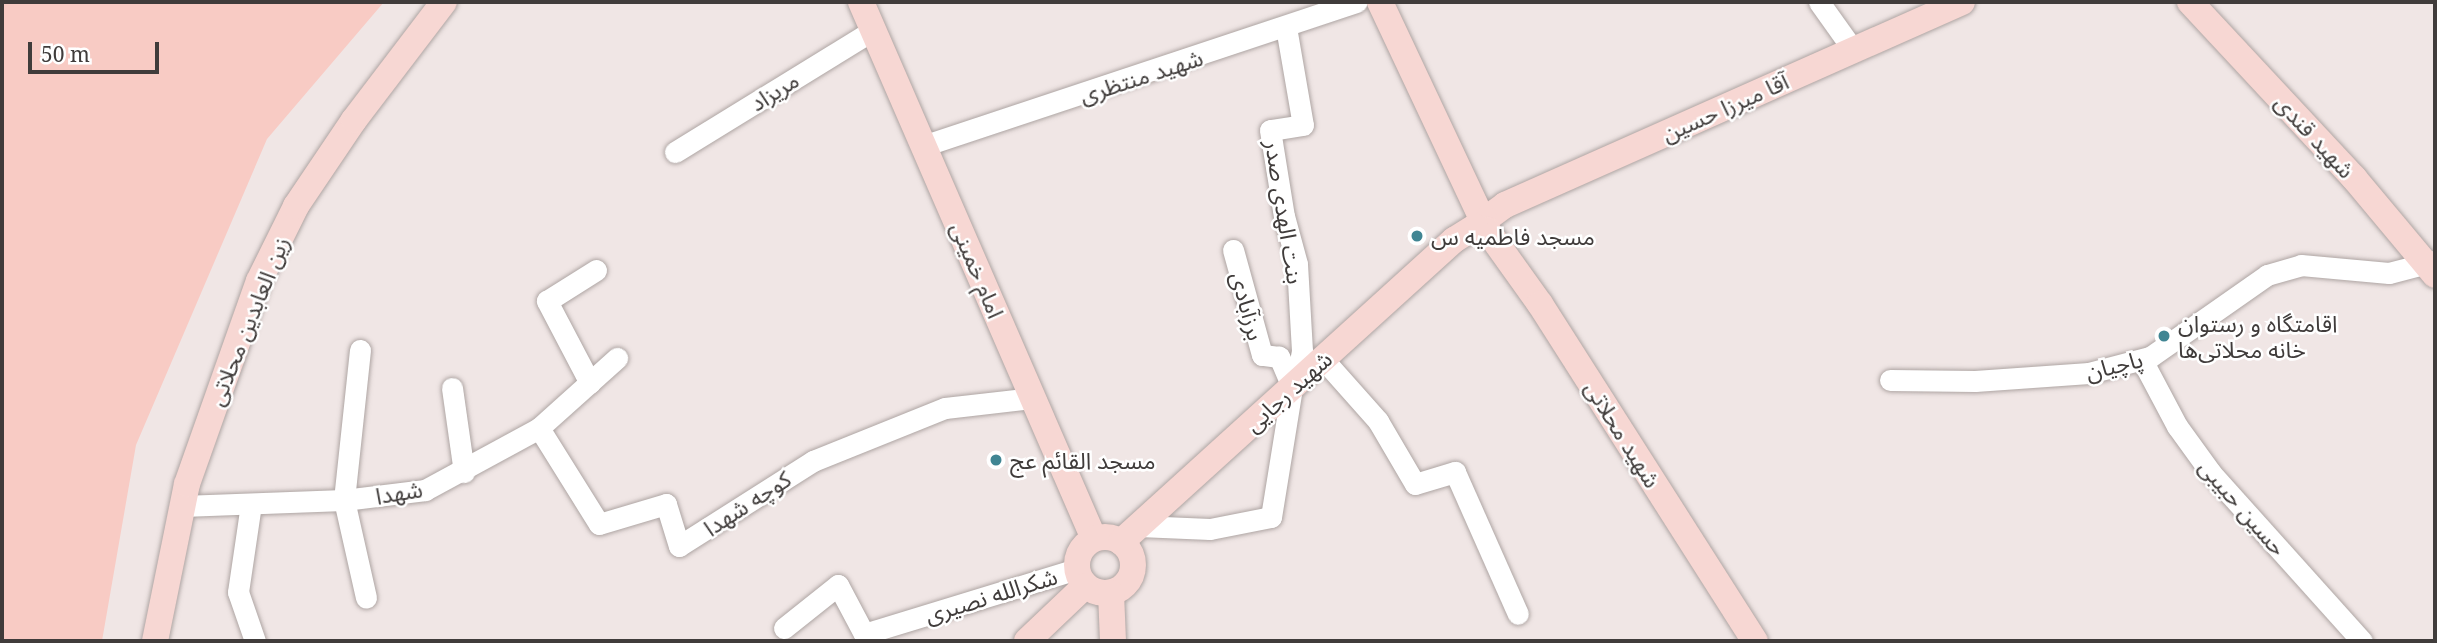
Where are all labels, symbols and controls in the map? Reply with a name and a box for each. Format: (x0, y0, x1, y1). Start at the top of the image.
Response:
scale bar (32, 28, 163, 72)
text: 50 m (41, 40, 90, 68)
street label: شهید منتظری (1076, 43, 1206, 109)
street label: مریزاد (744, 65, 804, 117)
street label: آقا میرزا حسین (1657, 67, 1793, 147)
street label: شهید قندی (2269, 88, 2361, 184)
street label: بنت الهدی صدر (1260, 138, 1310, 286)
street label: امام خمینی (945, 218, 1011, 322)
place label: مسجد فاطمیه س (1431, 222, 1595, 250)
marker: مسجد فاطمیه س (1409, 228, 1425, 244)
street label: زین العابدین محلاتی (202, 232, 294, 410)
street label: برزآبادی (1226, 269, 1270, 343)
place label: اقامتگاه و رستوان خانه محلاتی‌ها (2178, 309, 2337, 363)
marker: اقامتگاه و رستوان خانه محلاتی‌ها (2156, 328, 2172, 344)
street label: شهید رجایی (1239, 345, 1337, 437)
street label: پاچیان (2082, 345, 2146, 385)
street label: شهید محلاتی (1579, 375, 1667, 493)
place label: مسجد القائم عج (1010, 446, 1156, 474)
marker: مسجد القائم عج (988, 452, 1004, 468)
street label: حسین حبیبی (2193, 453, 2293, 561)
street label: کوچه شهدا (698, 465, 796, 541)
street label: شهدا (373, 475, 425, 509)
street label: شکرالله نصیری (921, 562, 1061, 628)

